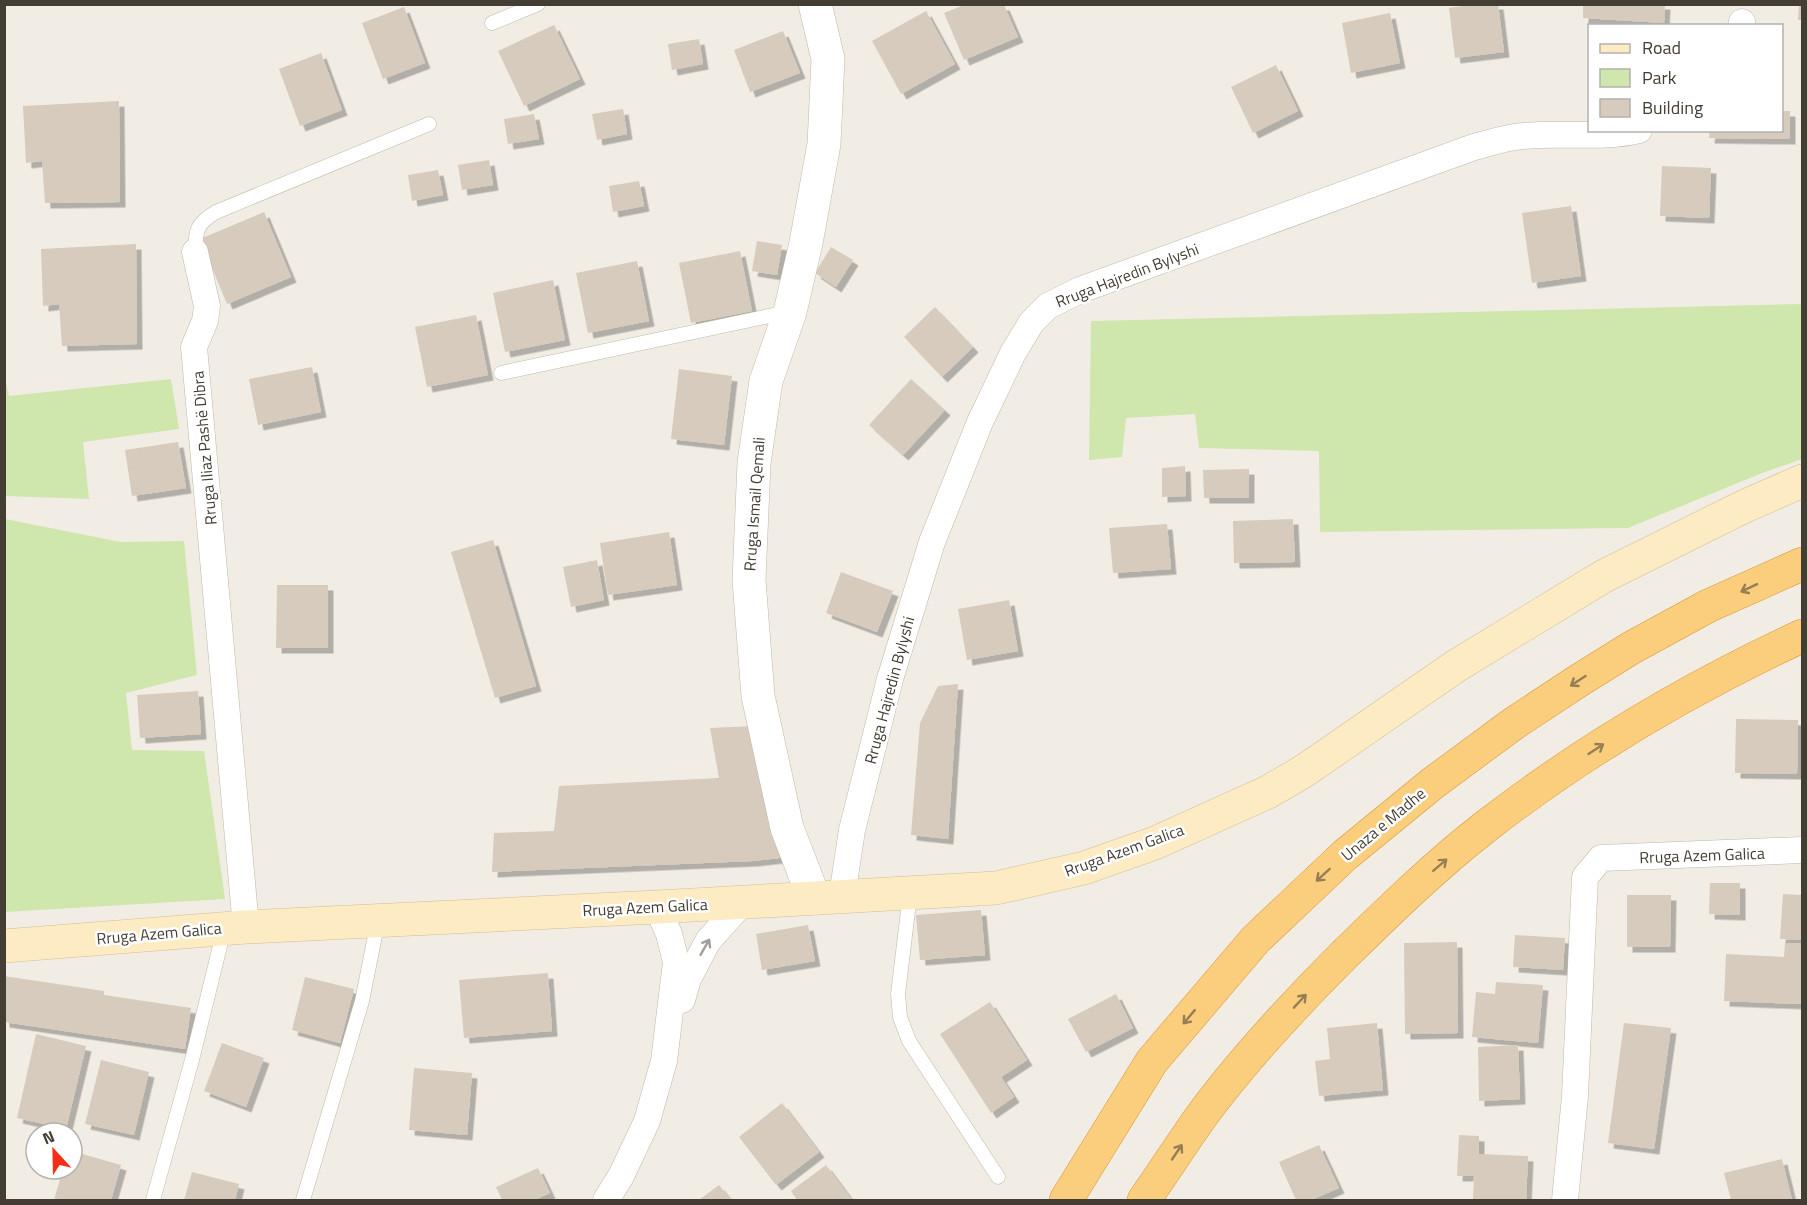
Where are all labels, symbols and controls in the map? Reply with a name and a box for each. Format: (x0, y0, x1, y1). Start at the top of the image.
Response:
legend (1588, 24, 1783, 132)
text: Road (1642, 34, 1681, 61)
text: Park (1642, 64, 1677, 91)
text: Building (1642, 94, 1703, 121)
street label: Rruga Hajredin Bylyshi (1052, 237, 1202, 313)
street label: Rruga Iliaz Pashë Dibra (185, 370, 223, 526)
street label: Rruga Ismail Qemali (737, 436, 771, 572)
one-way arrow (1740, 583, 1758, 594)
street label: Rruga Hajredin Bylyshi (858, 614, 920, 766)
one-way arrow (1570, 675, 1587, 687)
one-way arrow (1587, 742, 1604, 754)
street label: Unaza e Madhe (1335, 781, 1431, 867)
street label: Rruga Azem Galica (1061, 817, 1187, 883)
street label: Rruga Azem Galica (1639, 841, 1765, 869)
one-way arrow (1432, 858, 1447, 872)
one-way arrow (1316, 868, 1331, 882)
street label: Rruga Azem Galica (582, 892, 708, 922)
street label: Rruga Azem Galica (95, 916, 223, 950)
one-way arrow (699, 939, 711, 956)
one-way arrow (1292, 993, 1307, 1008)
one-way arrow (1183, 1009, 1196, 1025)
north arrow (24, 1121, 84, 1181)
text: N (39, 1124, 58, 1150)
one-way arrow (1171, 1144, 1183, 1161)

